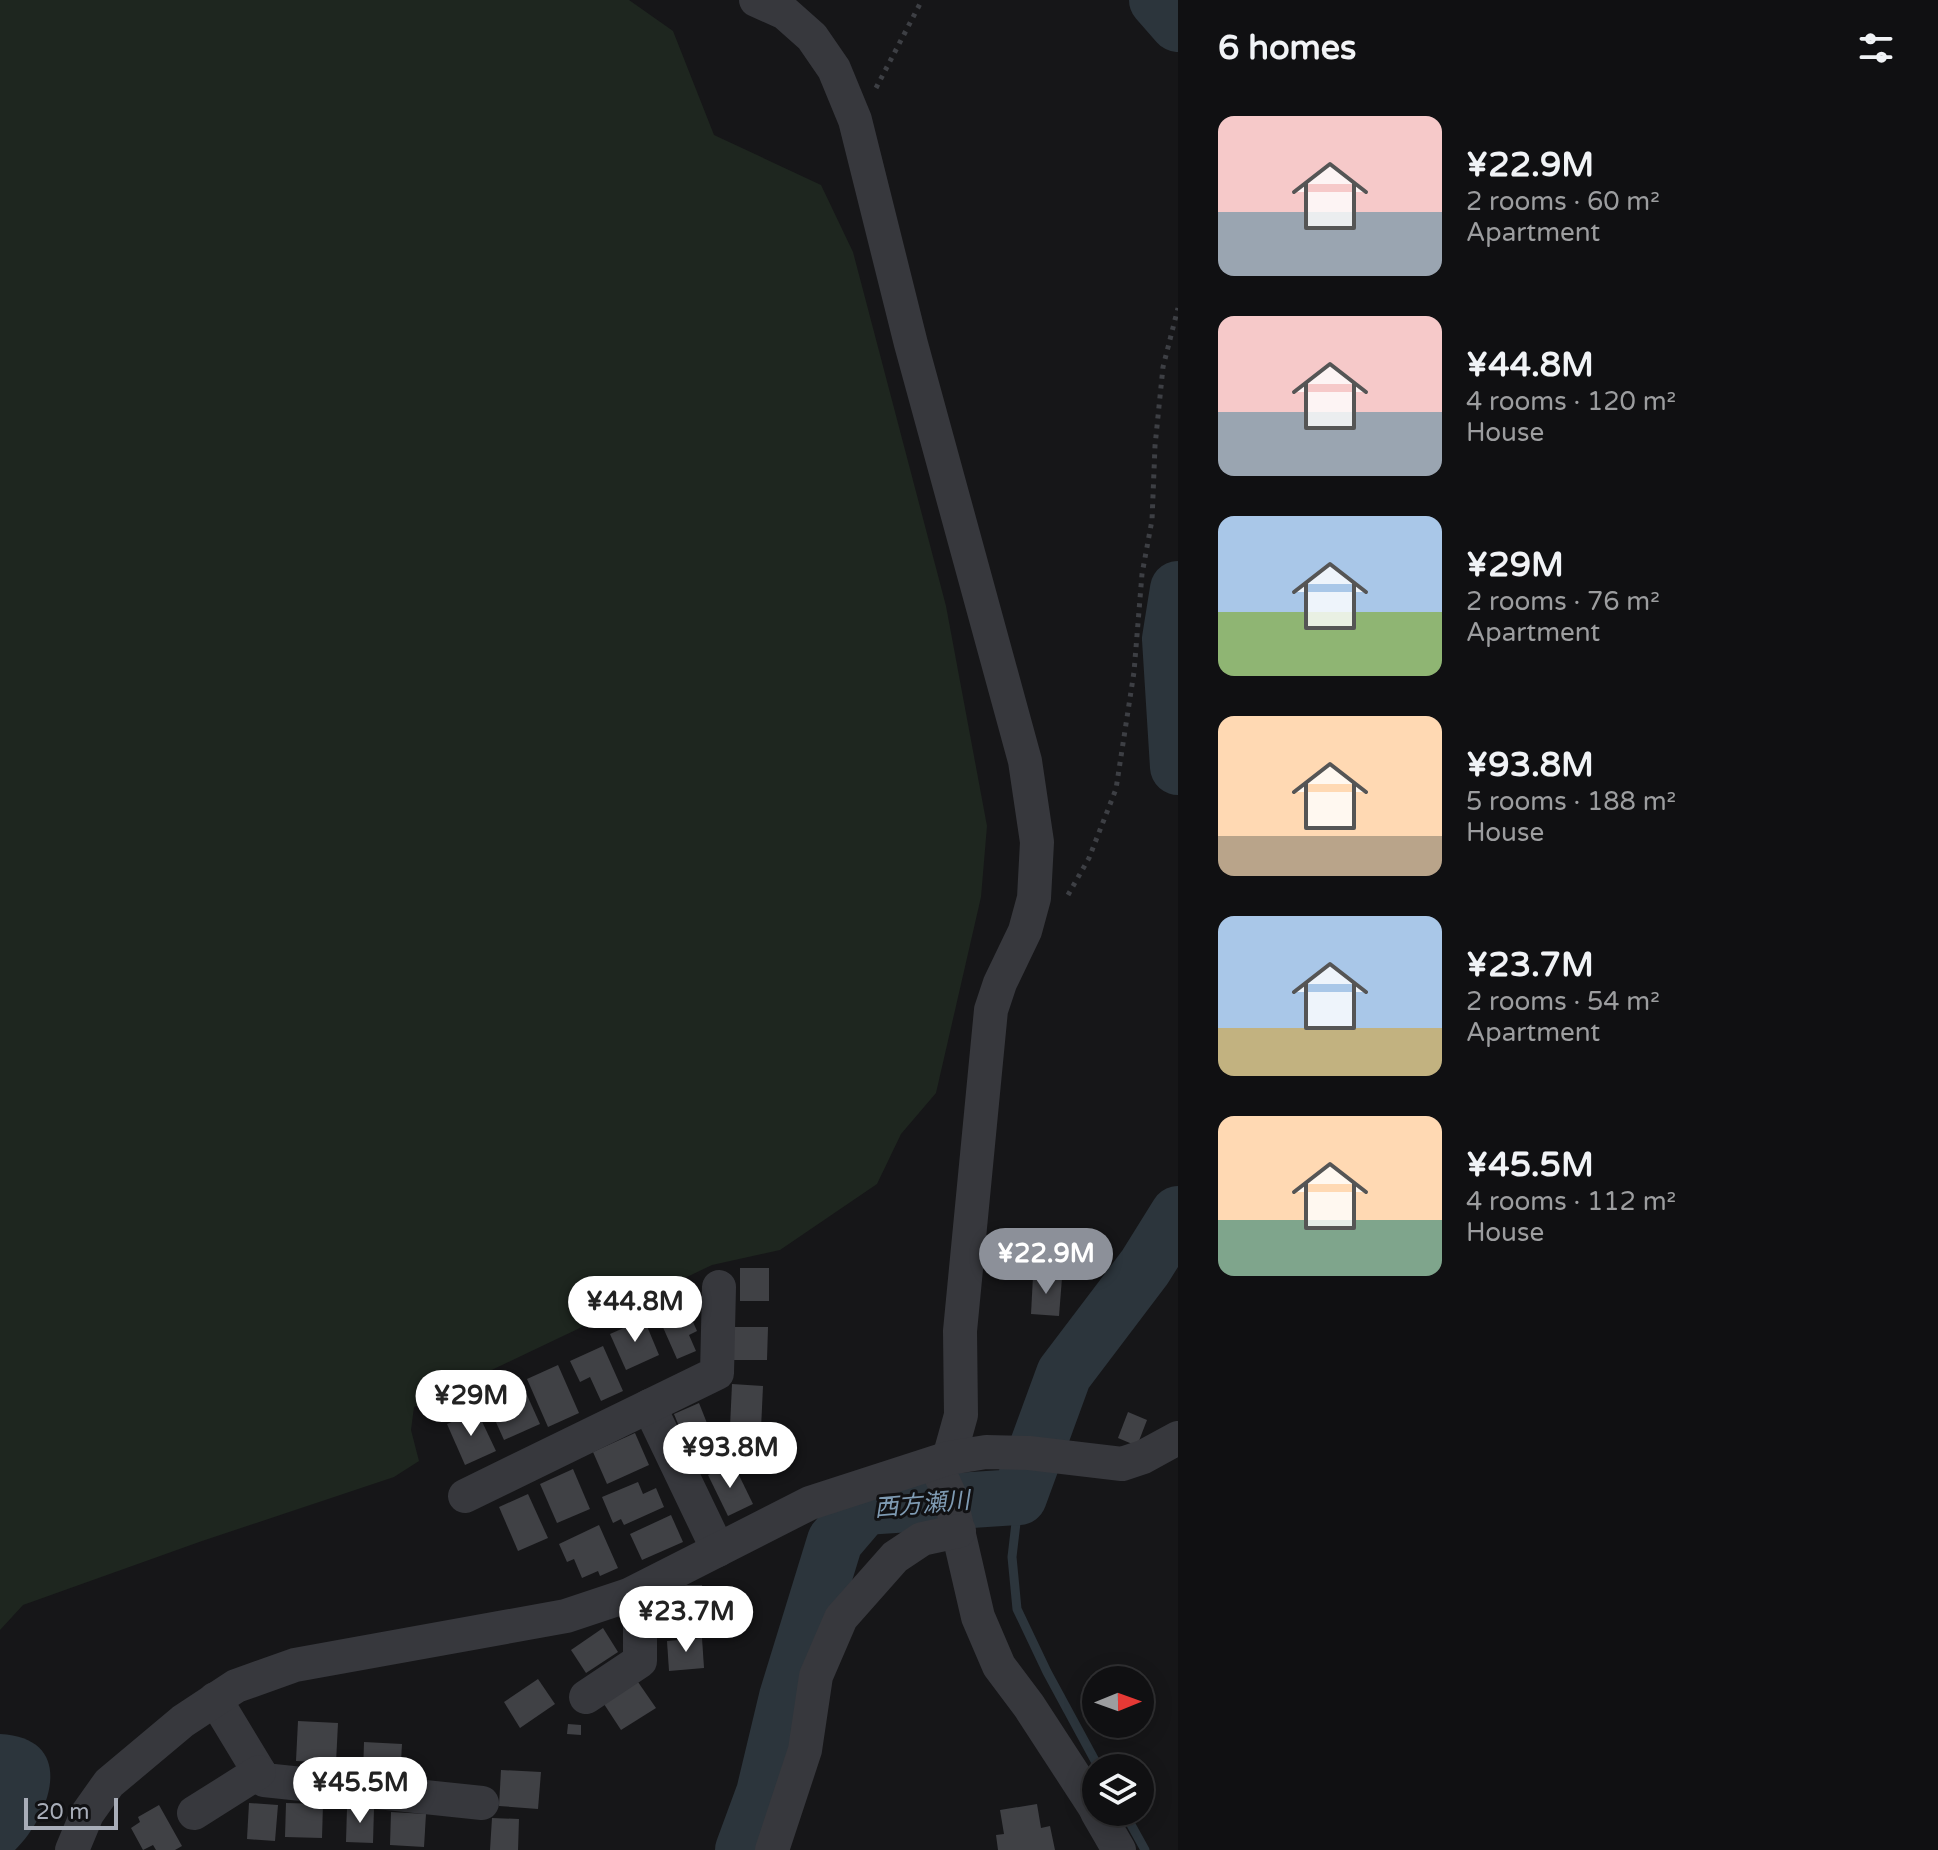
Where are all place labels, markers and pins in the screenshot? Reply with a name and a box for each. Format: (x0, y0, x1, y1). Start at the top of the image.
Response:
pin: ¥22.9M (981, 1228, 1111, 1296)
pin: ¥44.8M (570, 1276, 700, 1344)
pin: ¥29M (424, 1370, 518, 1438)
pin: ¥93.8M (665, 1422, 795, 1490)
pin: ¥23.7M (621, 1586, 751, 1654)
pin: ¥45.5M (295, 1757, 425, 1825)

